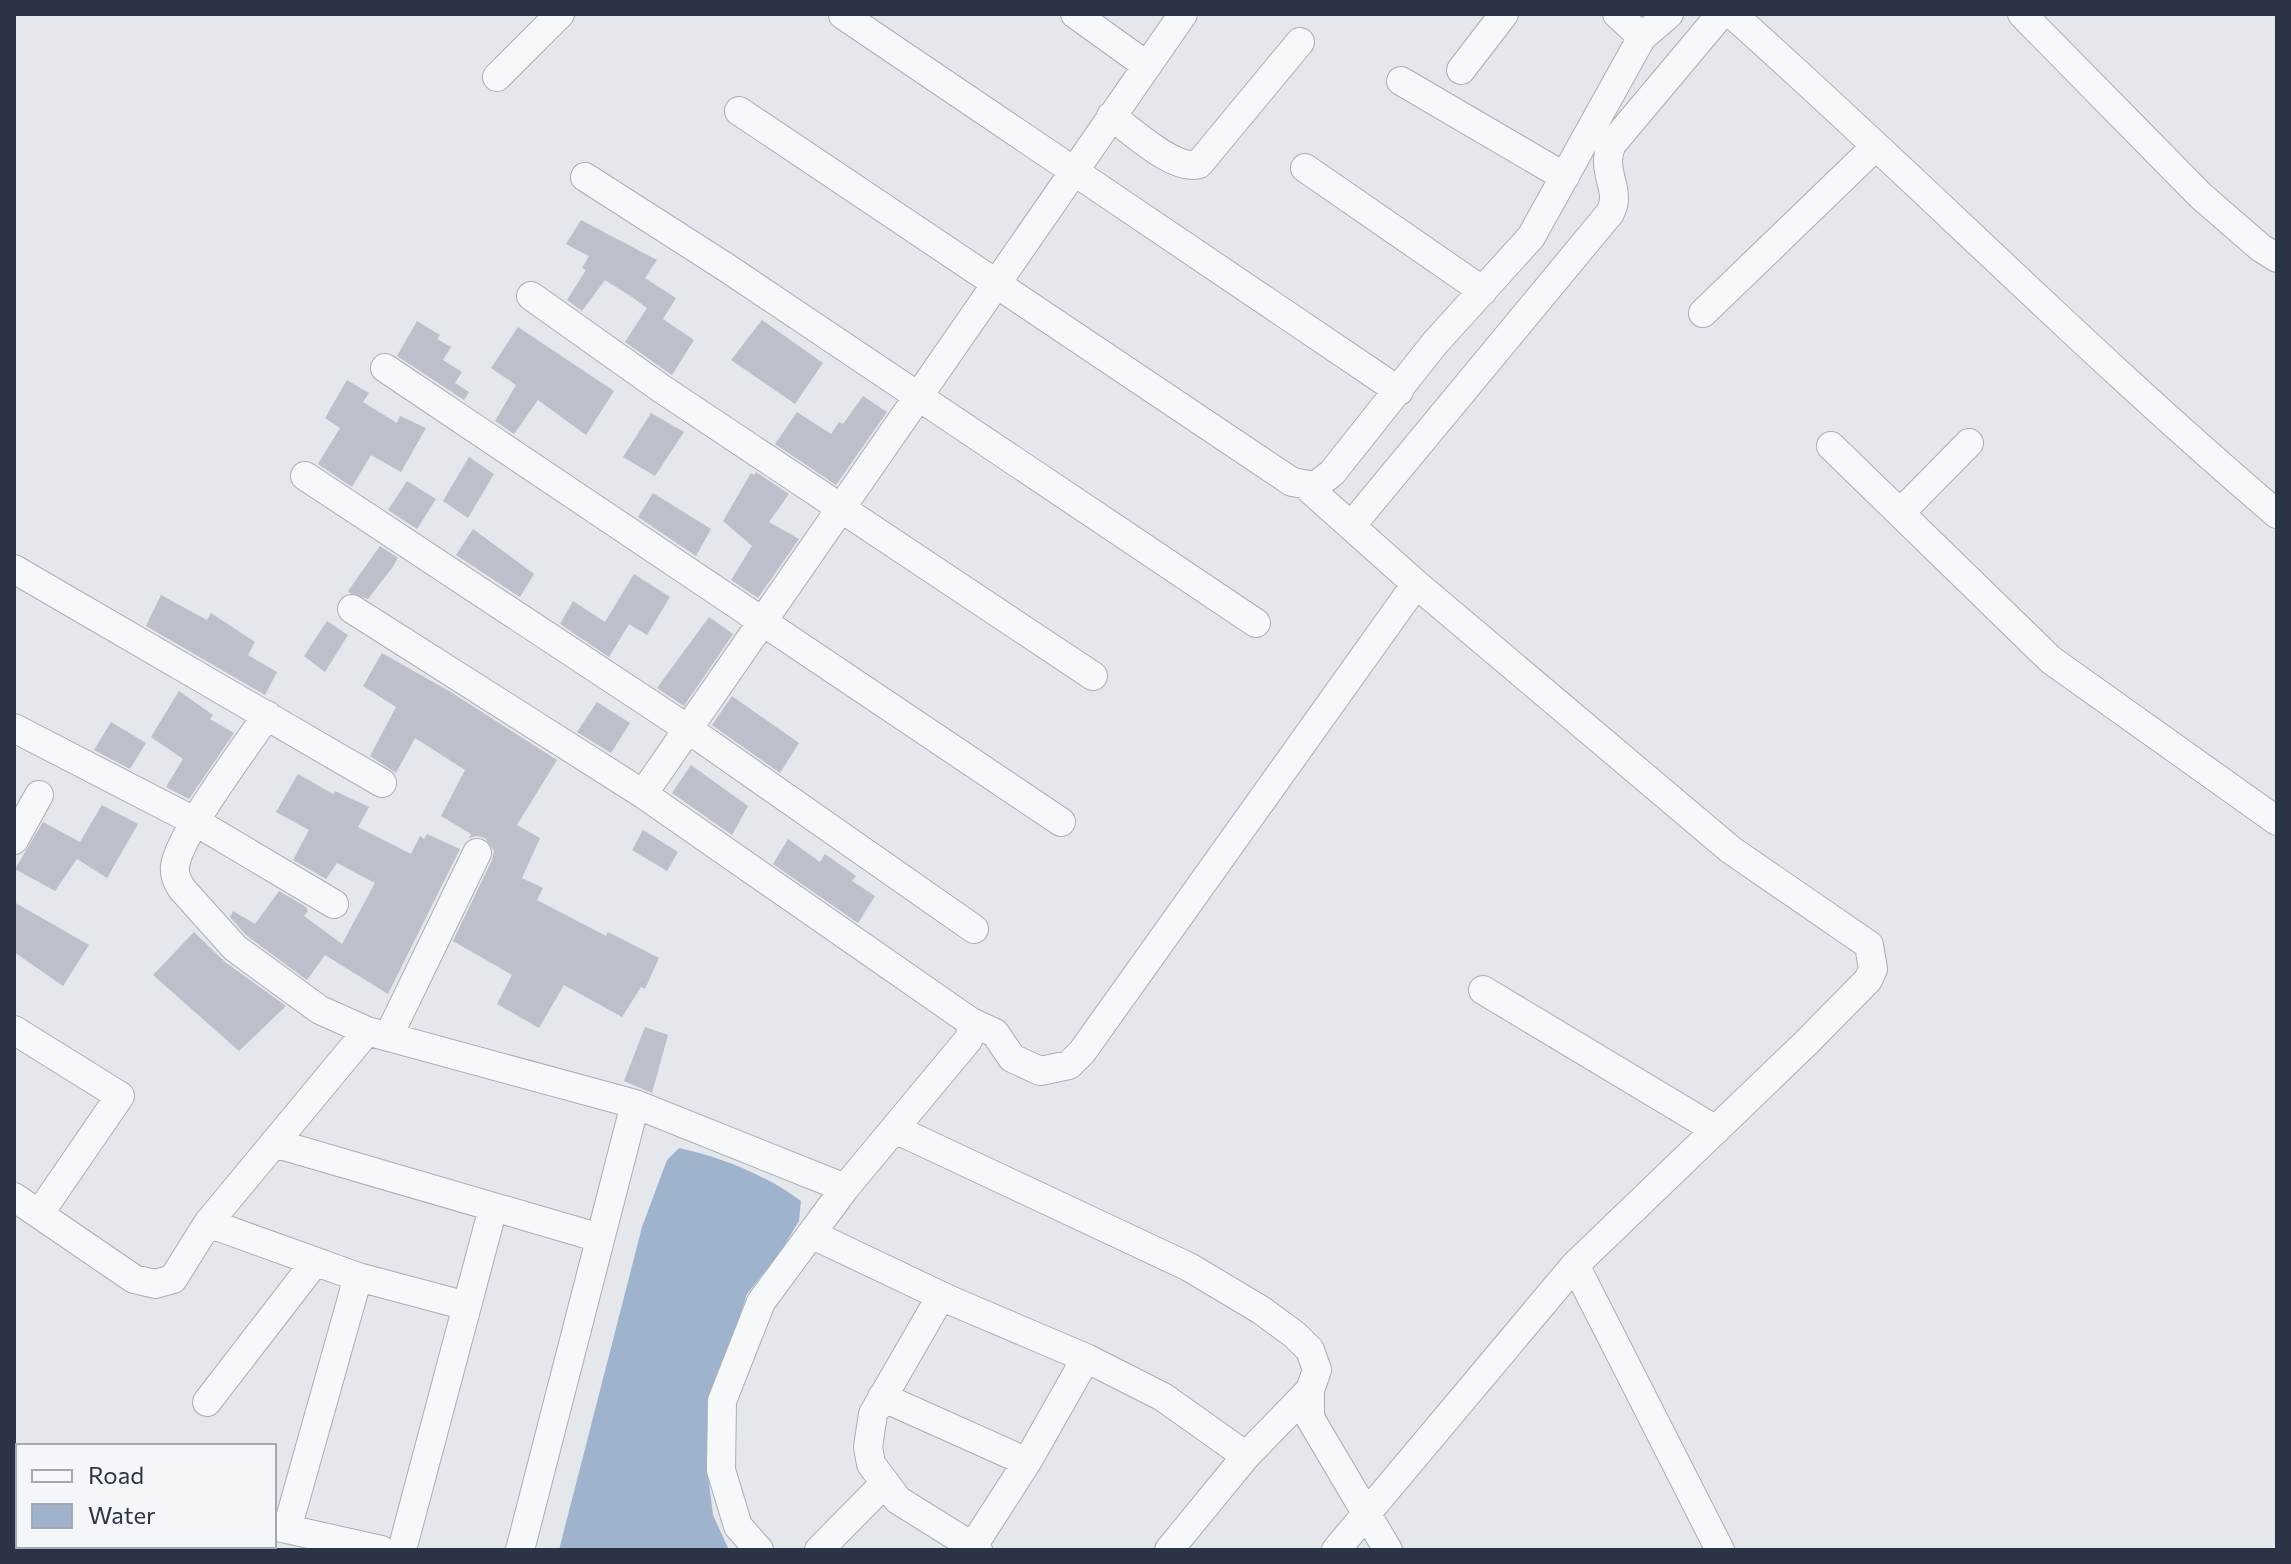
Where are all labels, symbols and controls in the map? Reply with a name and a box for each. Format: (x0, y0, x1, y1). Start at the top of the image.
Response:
legend (16, 1444, 276, 1548)
text: Road (88, 1460, 144, 1489)
text: Water (88, 1500, 156, 1529)

